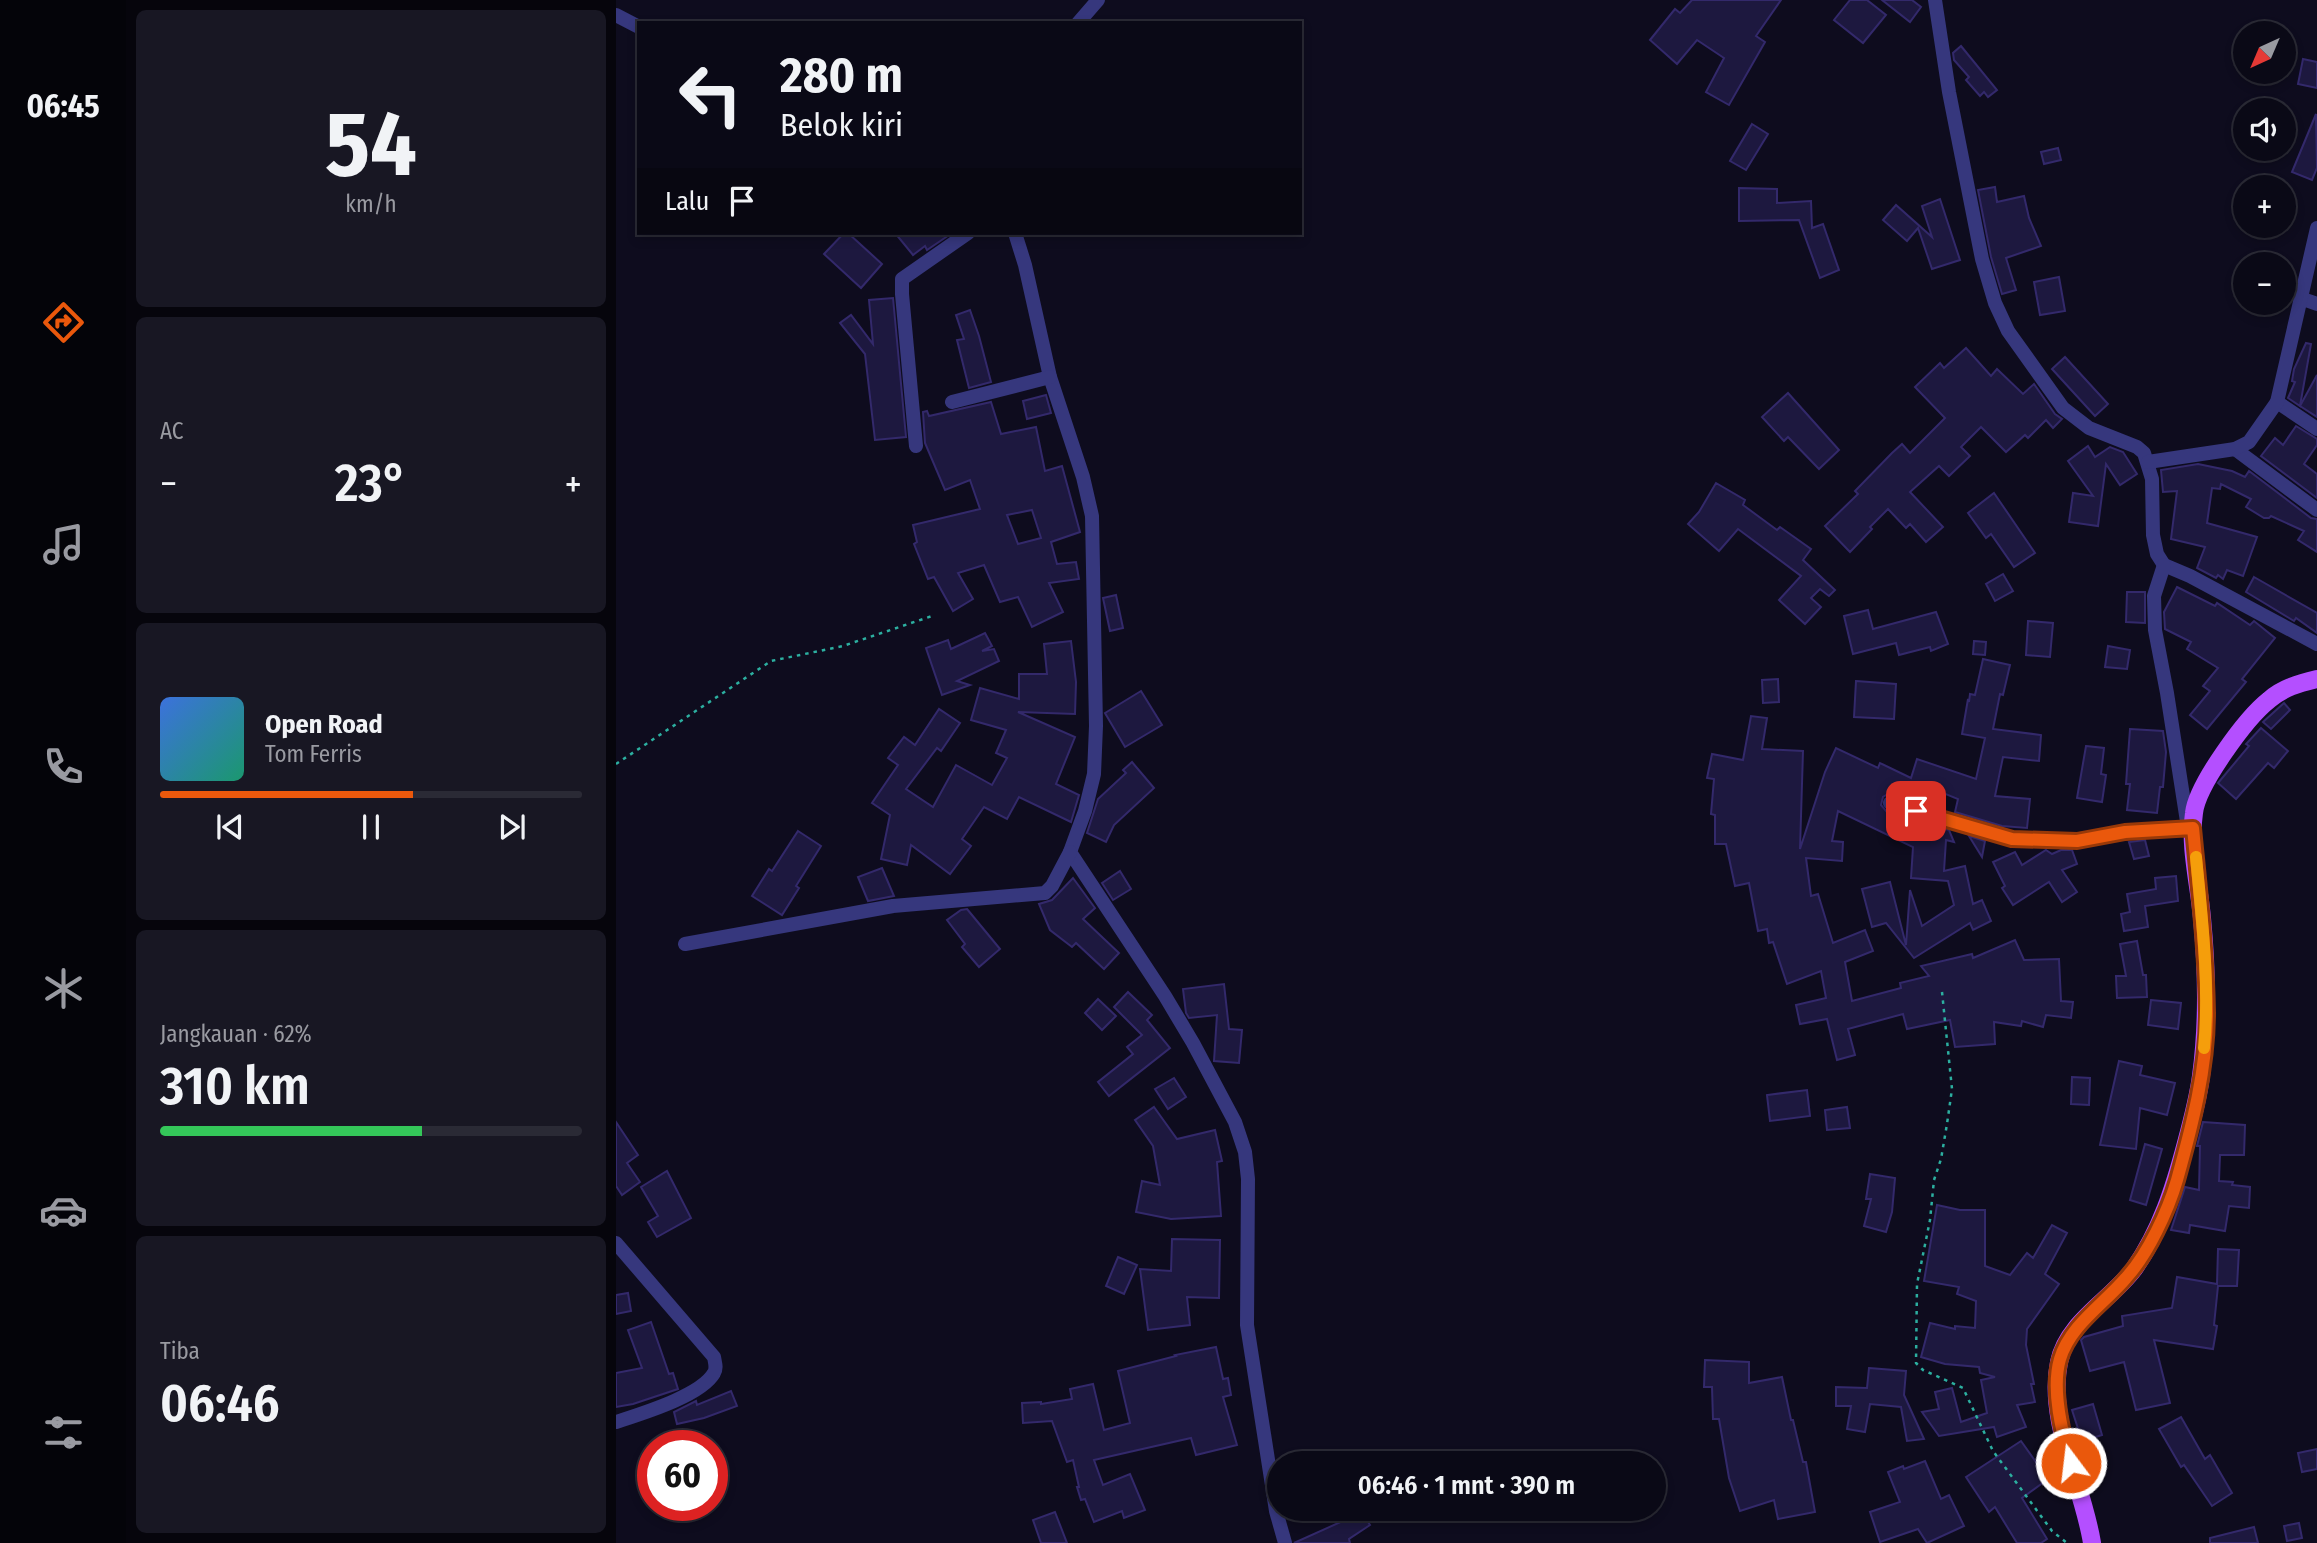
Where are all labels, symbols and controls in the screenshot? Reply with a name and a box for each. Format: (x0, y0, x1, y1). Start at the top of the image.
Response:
north arrow (2233, 21, 2296, 84)
map controls (2233, 21, 2296, 315)
text: 280 m (780, 46, 903, 105)
icon: left (665, 49, 756, 140)
text: 06:45 (26, 87, 100, 125)
text: 54 (325, 90, 417, 199)
button: sound (2233, 98, 2296, 161)
text: Belok kiri (780, 106, 903, 144)
button: + (2233, 175, 2296, 238)
icon: arrive (723, 182, 761, 220)
text: Lalu (665, 186, 709, 217)
text: km/h (345, 190, 397, 218)
button: − (2233, 252, 2296, 315)
icon: directions (39, 298, 88, 347)
text: AC (160, 417, 184, 445)
text: 23° (335, 452, 407, 515)
text: − (160, 461, 177, 507)
text: + (565, 461, 582, 507)
icon: music (39, 520, 88, 569)
text: Open Road (265, 709, 383, 740)
text: Tom Ferris (265, 740, 362, 768)
icon: phone (39, 742, 88, 791)
pin (1886, 781, 1946, 841)
icon: arrive (1897, 792, 1935, 830)
icon: previous (211, 808, 249, 846)
icon: pause (352, 808, 390, 846)
icon: next (493, 808, 531, 846)
icon: climate (39, 964, 88, 1013)
text: Jangkauan · 62% (160, 1020, 312, 1048)
text: 310 km (160, 1055, 310, 1118)
icon: car (39, 1186, 88, 1235)
text: Tiba (160, 1337, 200, 1365)
text: 06:46 (160, 1372, 280, 1435)
icon: filters (39, 1408, 88, 1457)
position arrow (2034, 1426, 2108, 1500)
speed limit sign: 60 (637, 1430, 728, 1521)
text: 06:46 · 1 mnt · 390 m (1358, 1470, 1575, 1501)

